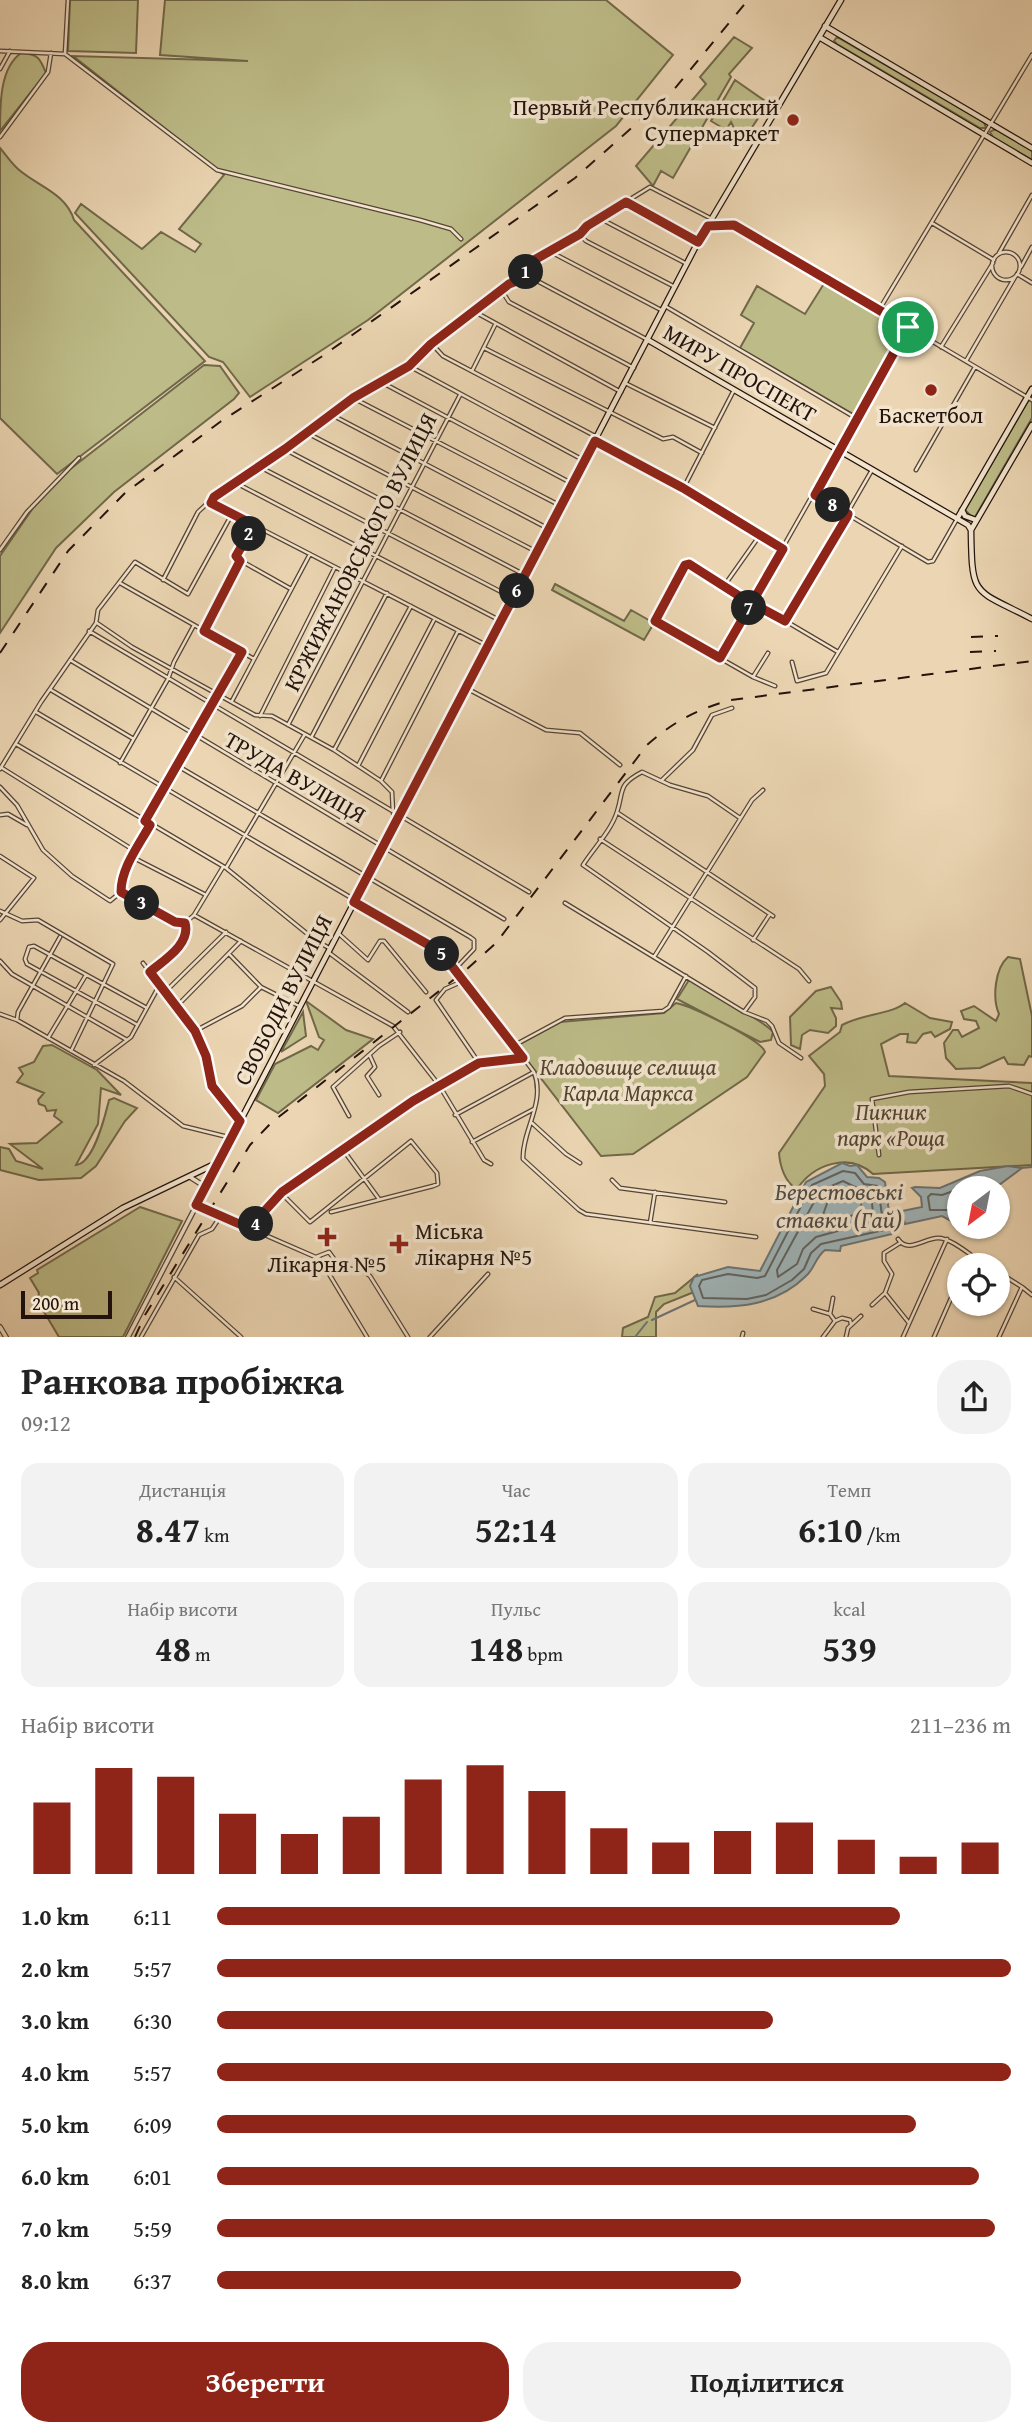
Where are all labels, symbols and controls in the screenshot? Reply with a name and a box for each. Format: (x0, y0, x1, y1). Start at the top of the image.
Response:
place label: Первый Республиканский Супермаркет (513, 90, 779, 149)
marker: Первый Республиканский Супермаркет (785, 112, 801, 128)
pin: 1 (508, 254, 544, 290)
text: 1 (521, 257, 530, 285)
pin (878, 297, 938, 357)
icon: arrive (889, 308, 927, 346)
street label: МИРУ ПРОСПЕКТ (657, 315, 823, 430)
marker: Баскетбол (923, 382, 939, 398)
place label: Баскетбол (879, 398, 983, 431)
street label: КРЖИЖАНОВСЬКОГО ВУЛИЦЯ (275, 407, 444, 697)
pin: 8 (816, 488, 850, 522)
text: 8 (828, 490, 837, 518)
pin: 2 (232, 516, 266, 552)
text: 2 (244, 519, 253, 547)
pin: 6 (500, 574, 534, 608)
text: 6 (512, 576, 521, 604)
pin: 7 (732, 590, 766, 626)
text: 7 (744, 593, 753, 621)
street label: ТРУДА ВУЛИЦЯ (218, 723, 373, 831)
pin: 3 (124, 886, 160, 920)
text: 3 (137, 888, 146, 916)
street label: СВОБОДИ ВУЛИЦЯ (225, 908, 340, 1091)
pin: 5 (424, 936, 460, 972)
text: 5 (437, 939, 446, 967)
park label: Кладовище селища Карла Маркса (540, 1050, 717, 1109)
park label: Пикник парк «Роща (837, 1095, 945, 1154)
water label: Берестовські ставки (Гай) (775, 1174, 903, 1237)
north arrow (947, 1176, 1010, 1239)
map controls (947, 1176, 1010, 1316)
pin: 4 (238, 1206, 274, 1242)
text: 4 (251, 1209, 260, 1237)
place label: Міська лікарня №5 (415, 1214, 532, 1273)
marker: Лікарня №5 (317, 1227, 337, 1247)
marker: Міська лікарня №5 (389, 1234, 409, 1254)
place label: Лікарня №5 (267, 1247, 387, 1280)
button: locate (947, 1253, 1010, 1316)
scale bar (21, 1288, 112, 1320)
text: 200 m (32, 1289, 79, 1317)
text: Ранкова пробіжка (21, 1352, 344, 1408)
button: share (937, 1360, 1011, 1434)
text: 09:12 (21, 1406, 71, 1439)
text: Дистанція (139, 1476, 226, 1504)
text: Час (501, 1476, 531, 1504)
text: Темп (827, 1476, 871, 1504)
text: 8.47 (136, 1504, 200, 1555)
text: 52:14 (475, 1504, 557, 1555)
text: 6:10 (798, 1504, 862, 1555)
text: km (200, 1521, 229, 1549)
text: /km (862, 1521, 901, 1549)
text: Набір висоти (128, 1595, 238, 1623)
text: Пульс (491, 1595, 541, 1623)
text: kcal (833, 1595, 866, 1623)
text: 48 (155, 1623, 191, 1674)
text: 148 (469, 1623, 523, 1674)
text: 539 (822, 1623, 877, 1674)
text: m (191, 1640, 211, 1668)
text: bpm (523, 1640, 563, 1668)
text: Набір висоти (21, 1708, 155, 1741)
text: 211–236 m (910, 1708, 1011, 1741)
text: 1.0 km (21, 1900, 89, 1933)
text: 6:11 (133, 1900, 172, 1933)
text: 2.0 km (21, 1952, 89, 1985)
text: 5:57 (133, 1952, 172, 1985)
text: 3.0 km (21, 2004, 89, 2037)
text: 6:30 (133, 2004, 172, 2037)
text: 4.0 km (21, 2056, 89, 2089)
text: 5:57 (133, 2056, 172, 2089)
text: 5.0 km (21, 2108, 89, 2141)
text: 6:09 (133, 2108, 172, 2141)
text: 6.0 km (21, 2160, 89, 2193)
text: 6:01 (133, 2160, 172, 2193)
text: 7.0 km (21, 2212, 89, 2245)
text: 5:59 (133, 2212, 172, 2245)
text: 8.0 km (21, 2264, 89, 2297)
text: 6:37 (133, 2264, 172, 2297)
button: Зберегти (21, 2342, 509, 2422)
button: Поділитися (523, 2342, 1011, 2422)

